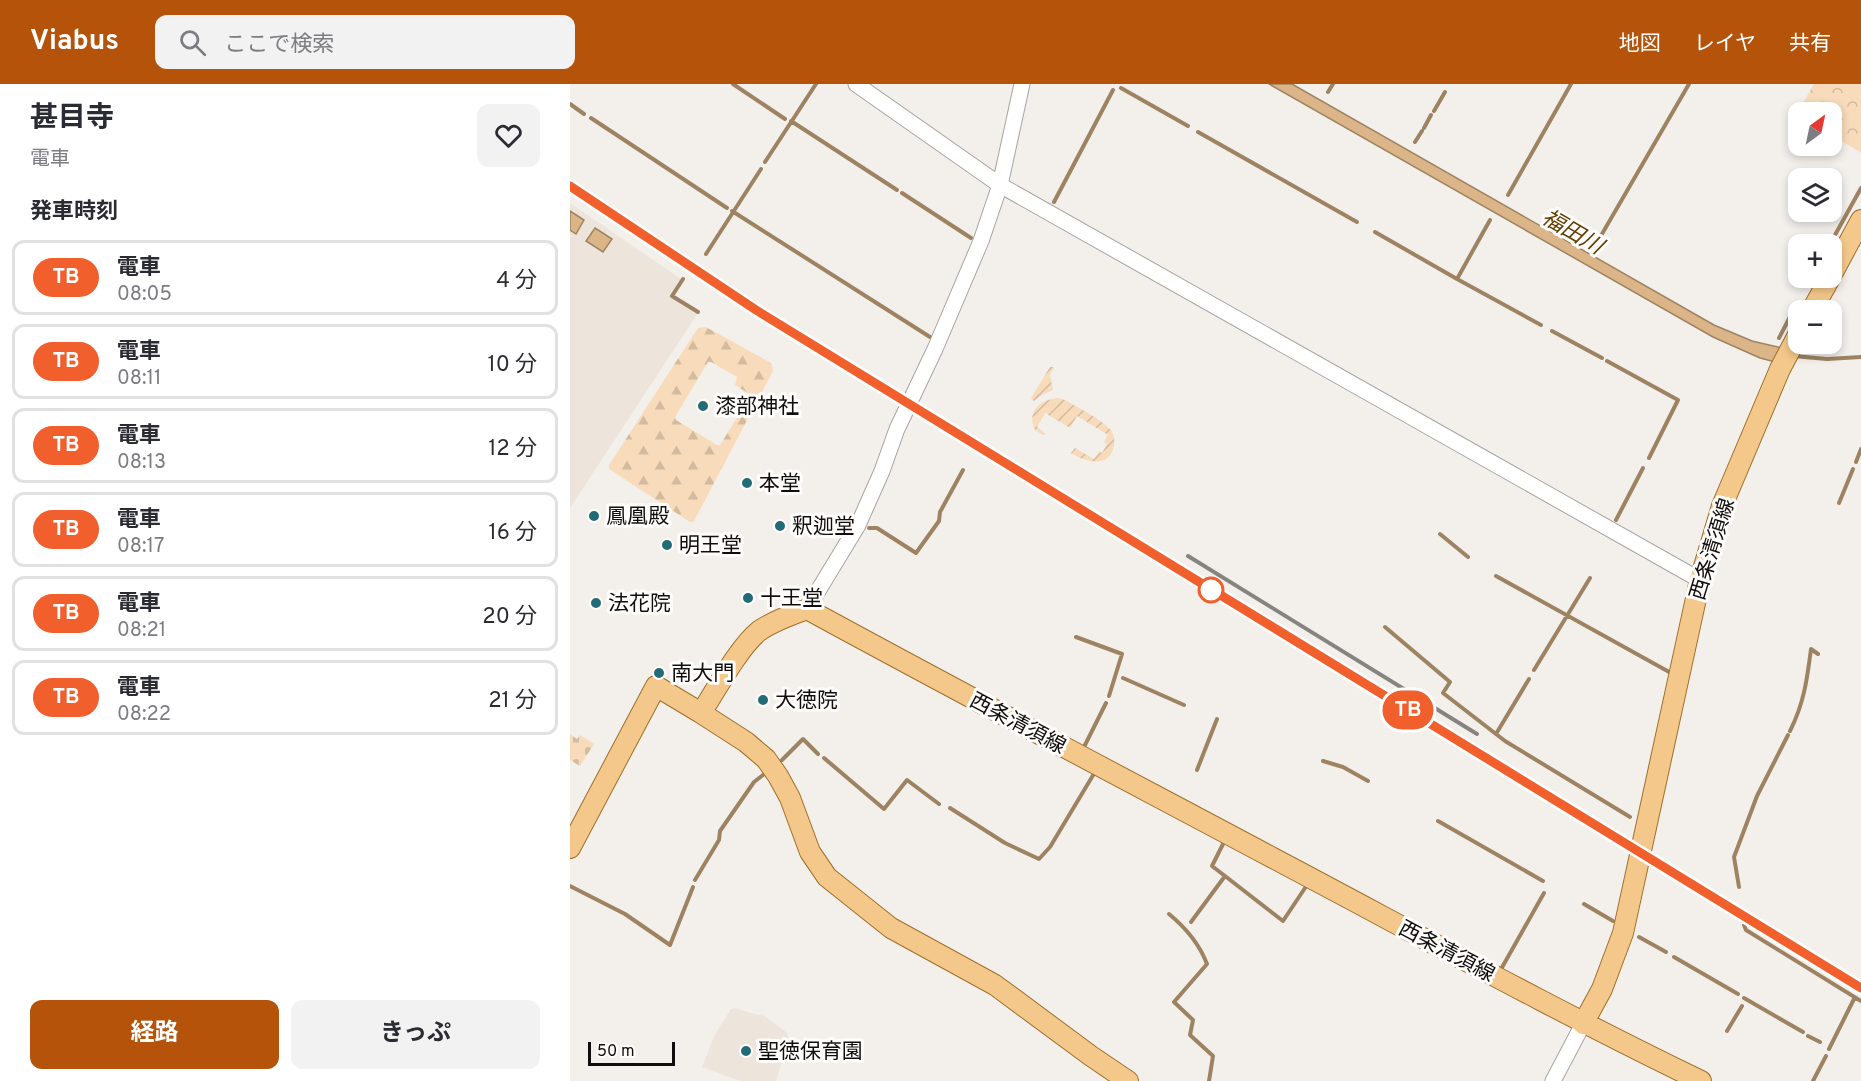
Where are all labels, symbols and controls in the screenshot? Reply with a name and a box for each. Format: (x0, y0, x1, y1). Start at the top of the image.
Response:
search box (155, 15, 575, 69)
text: Viabus (30, 24, 119, 60)
icon: search (176, 26, 209, 59)
text: 地図 (1619, 31, 1661, 58)
text: レイヤ (1694, 31, 1756, 58)
text: 共有 (1789, 31, 1831, 58)
text: ここで検索 (224, 32, 334, 59)
text: 甚目寺 (30, 101, 114, 137)
north arrow (1788, 102, 1842, 156)
map controls (1788, 102, 1842, 354)
button: heart (477, 104, 540, 167)
text: 電車 (30, 147, 70, 173)
button: layers (1788, 168, 1842, 222)
text: 発車時刻 (30, 199, 118, 226)
water label: 福田川 (1536, 205, 1609, 262)
button: + (1788, 234, 1842, 288)
text: 電車 (117, 255, 161, 282)
text: TB (52, 264, 80, 291)
text: 4 分 (496, 268, 537, 295)
text: 08:05 (117, 282, 172, 308)
button: − (1788, 300, 1842, 354)
text: 電車 (117, 339, 161, 366)
text: TB (52, 348, 80, 375)
text: 10 分 (488, 352, 537, 379)
text: 08:11 (117, 366, 161, 392)
place label: 漆部神社 (715, 394, 799, 421)
marker: 漆部神社 (696, 399, 710, 413)
text: 電車 (117, 423, 161, 450)
text: TB (52, 432, 80, 459)
text: 12 分 (488, 436, 537, 463)
text: 08:13 (117, 450, 166, 476)
place label: 本堂 (759, 471, 801, 498)
marker: 本堂 (740, 476, 754, 490)
street label: 西条清須線 (1685, 495, 1742, 604)
place label: 鳳凰殿 (606, 504, 669, 531)
text: 電車 (117, 507, 161, 534)
marker: 鳳凰殿 (587, 509, 601, 523)
place label: 釈迦堂 (792, 514, 855, 541)
text: TB (52, 516, 80, 543)
marker: 釈迦堂 (773, 519, 787, 533)
text: 16 分 (488, 520, 537, 547)
place label: 明王堂 (679, 533, 742, 560)
text: 08:17 (117, 534, 164, 560)
marker: 明王堂 (660, 538, 674, 552)
unlabelled marker (1198, 577, 1224, 603)
place label: 十王堂 (760, 586, 823, 613)
text: 電車 (117, 591, 161, 618)
place label: 法花院 (608, 591, 671, 618)
marker: 十王堂 (741, 591, 755, 605)
marker: 法花院 (589, 596, 603, 610)
text: TB (52, 600, 80, 627)
text: 20 分 (482, 604, 537, 631)
text: 08:21 (117, 618, 166, 644)
place label: 南大門 (671, 661, 734, 688)
marker: 南大門 (652, 666, 666, 680)
text: 電車 (117, 675, 161, 702)
text: TB (52, 684, 80, 711)
text: 21 分 (488, 688, 537, 715)
place label: 大徳院 (775, 688, 838, 715)
street label: 西条清須線 (965, 688, 1070, 761)
line badge: TB (1381, 690, 1435, 730)
marker: 大徳院 (756, 693, 770, 707)
text: TB (1394, 697, 1422, 724)
text: 08:22 (117, 702, 171, 728)
street label: 西条清須線 (1394, 916, 1499, 989)
button: 経路 (30, 1000, 279, 1069)
button: きっぷ (291, 1000, 540, 1069)
scale bar (588, 1039, 675, 1066)
place label: 聖徳保育園 (758, 1039, 863, 1066)
text: 50 m (597, 1042, 635, 1062)
marker: 聖徳保育園 (739, 1044, 753, 1058)

